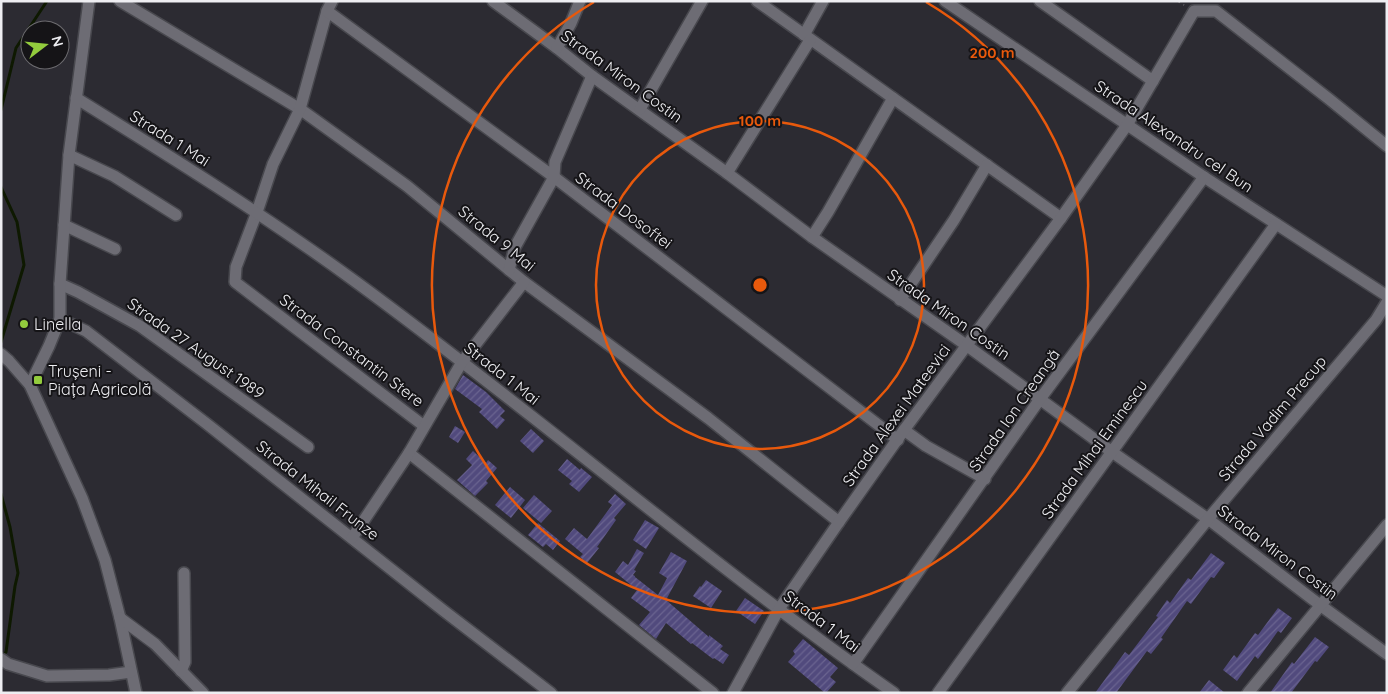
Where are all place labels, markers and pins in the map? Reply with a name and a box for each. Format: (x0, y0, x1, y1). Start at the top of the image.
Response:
centre of rings (751, 276, 769, 294)
place label: Linella (34, 314, 81, 334)
marker: Linella (18, 318, 30, 330)
place label: Trușeni - Piața Agricolă (48, 361, 151, 399)
marker: Trușeni - Piața Agricolă (32, 374, 44, 386)

